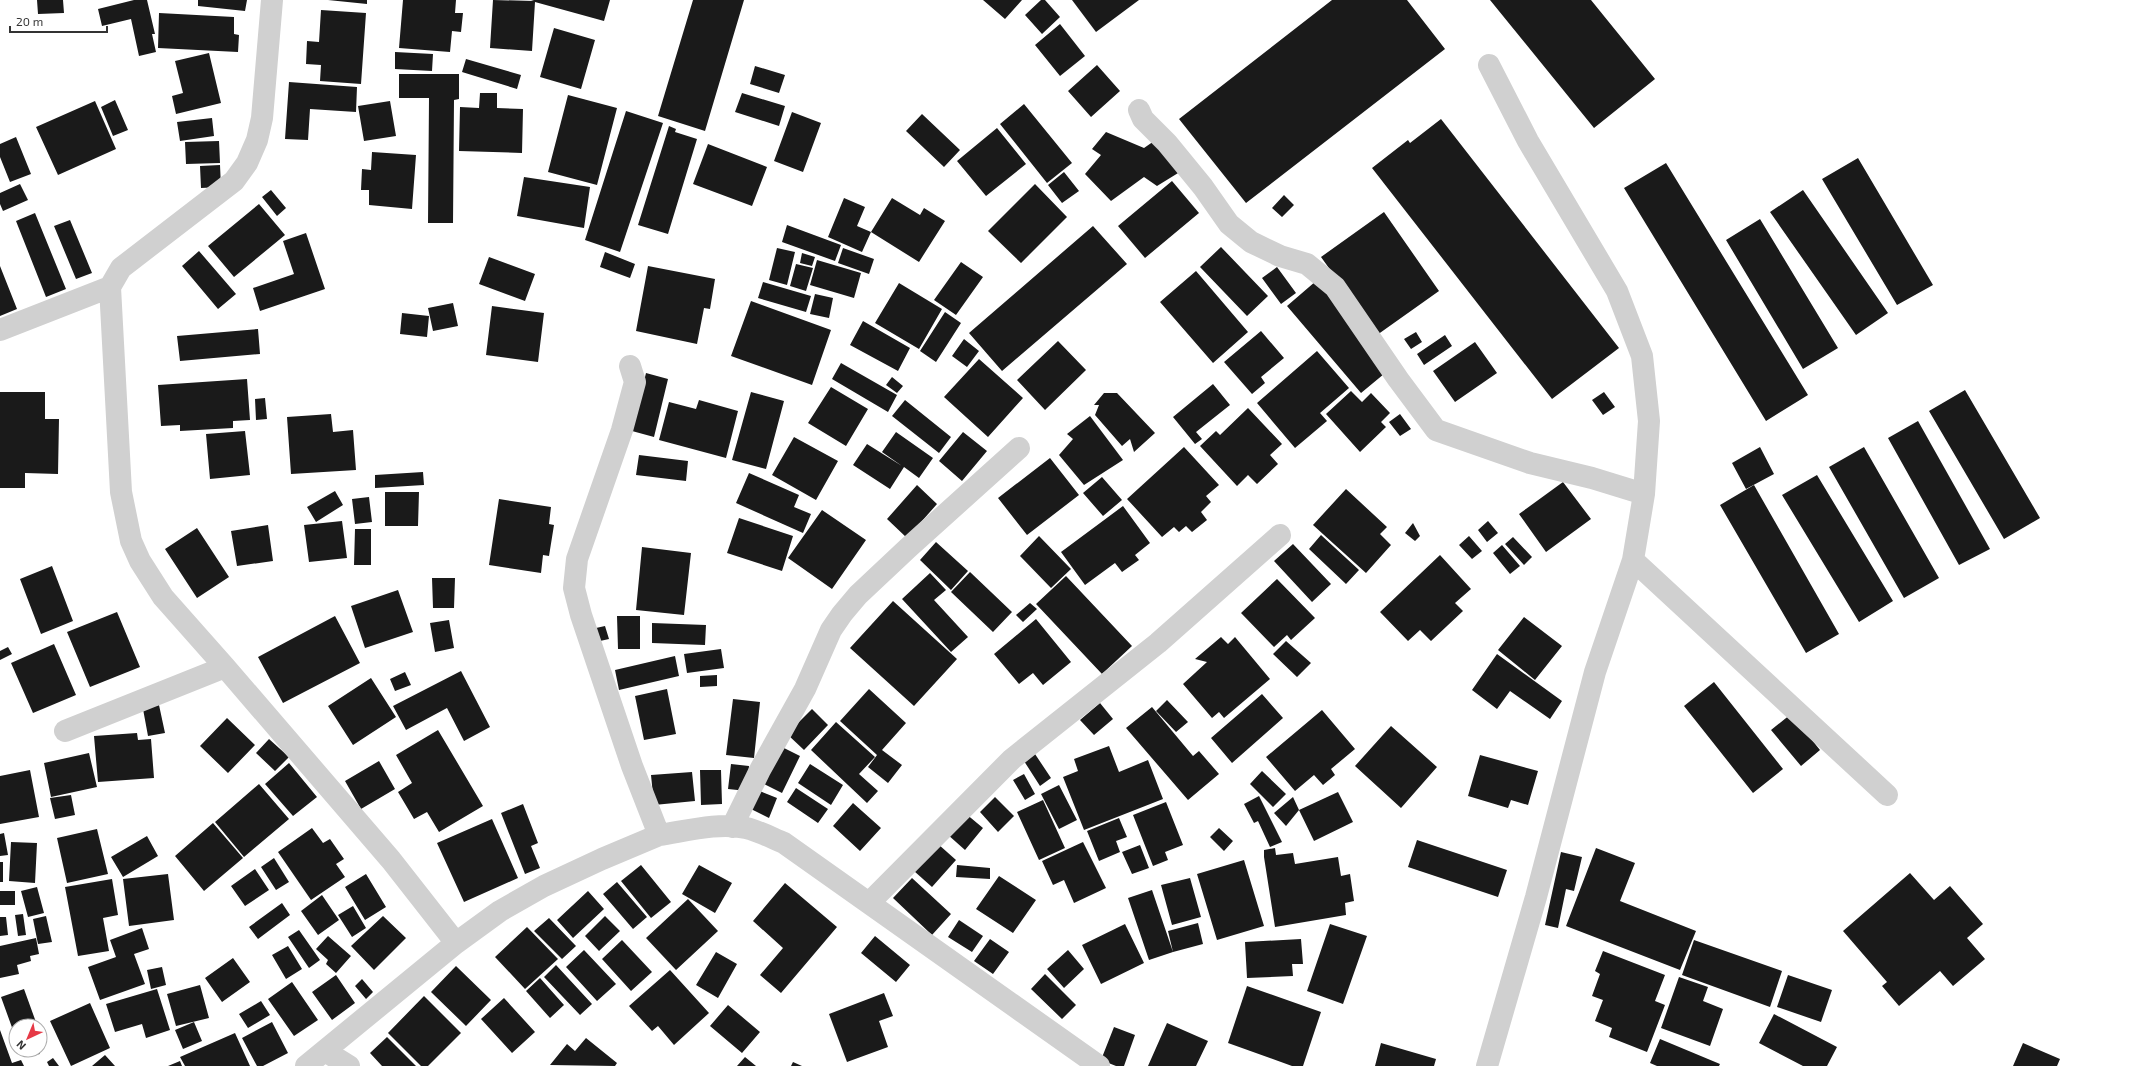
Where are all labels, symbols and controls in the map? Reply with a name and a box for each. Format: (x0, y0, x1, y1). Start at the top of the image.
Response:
scale bar (10, 8, 107, 34)
text: 20 m (16, 14, 43, 28)
north arrow (8, 1018, 48, 1058)
text: N (13, 1038, 28, 1053)

